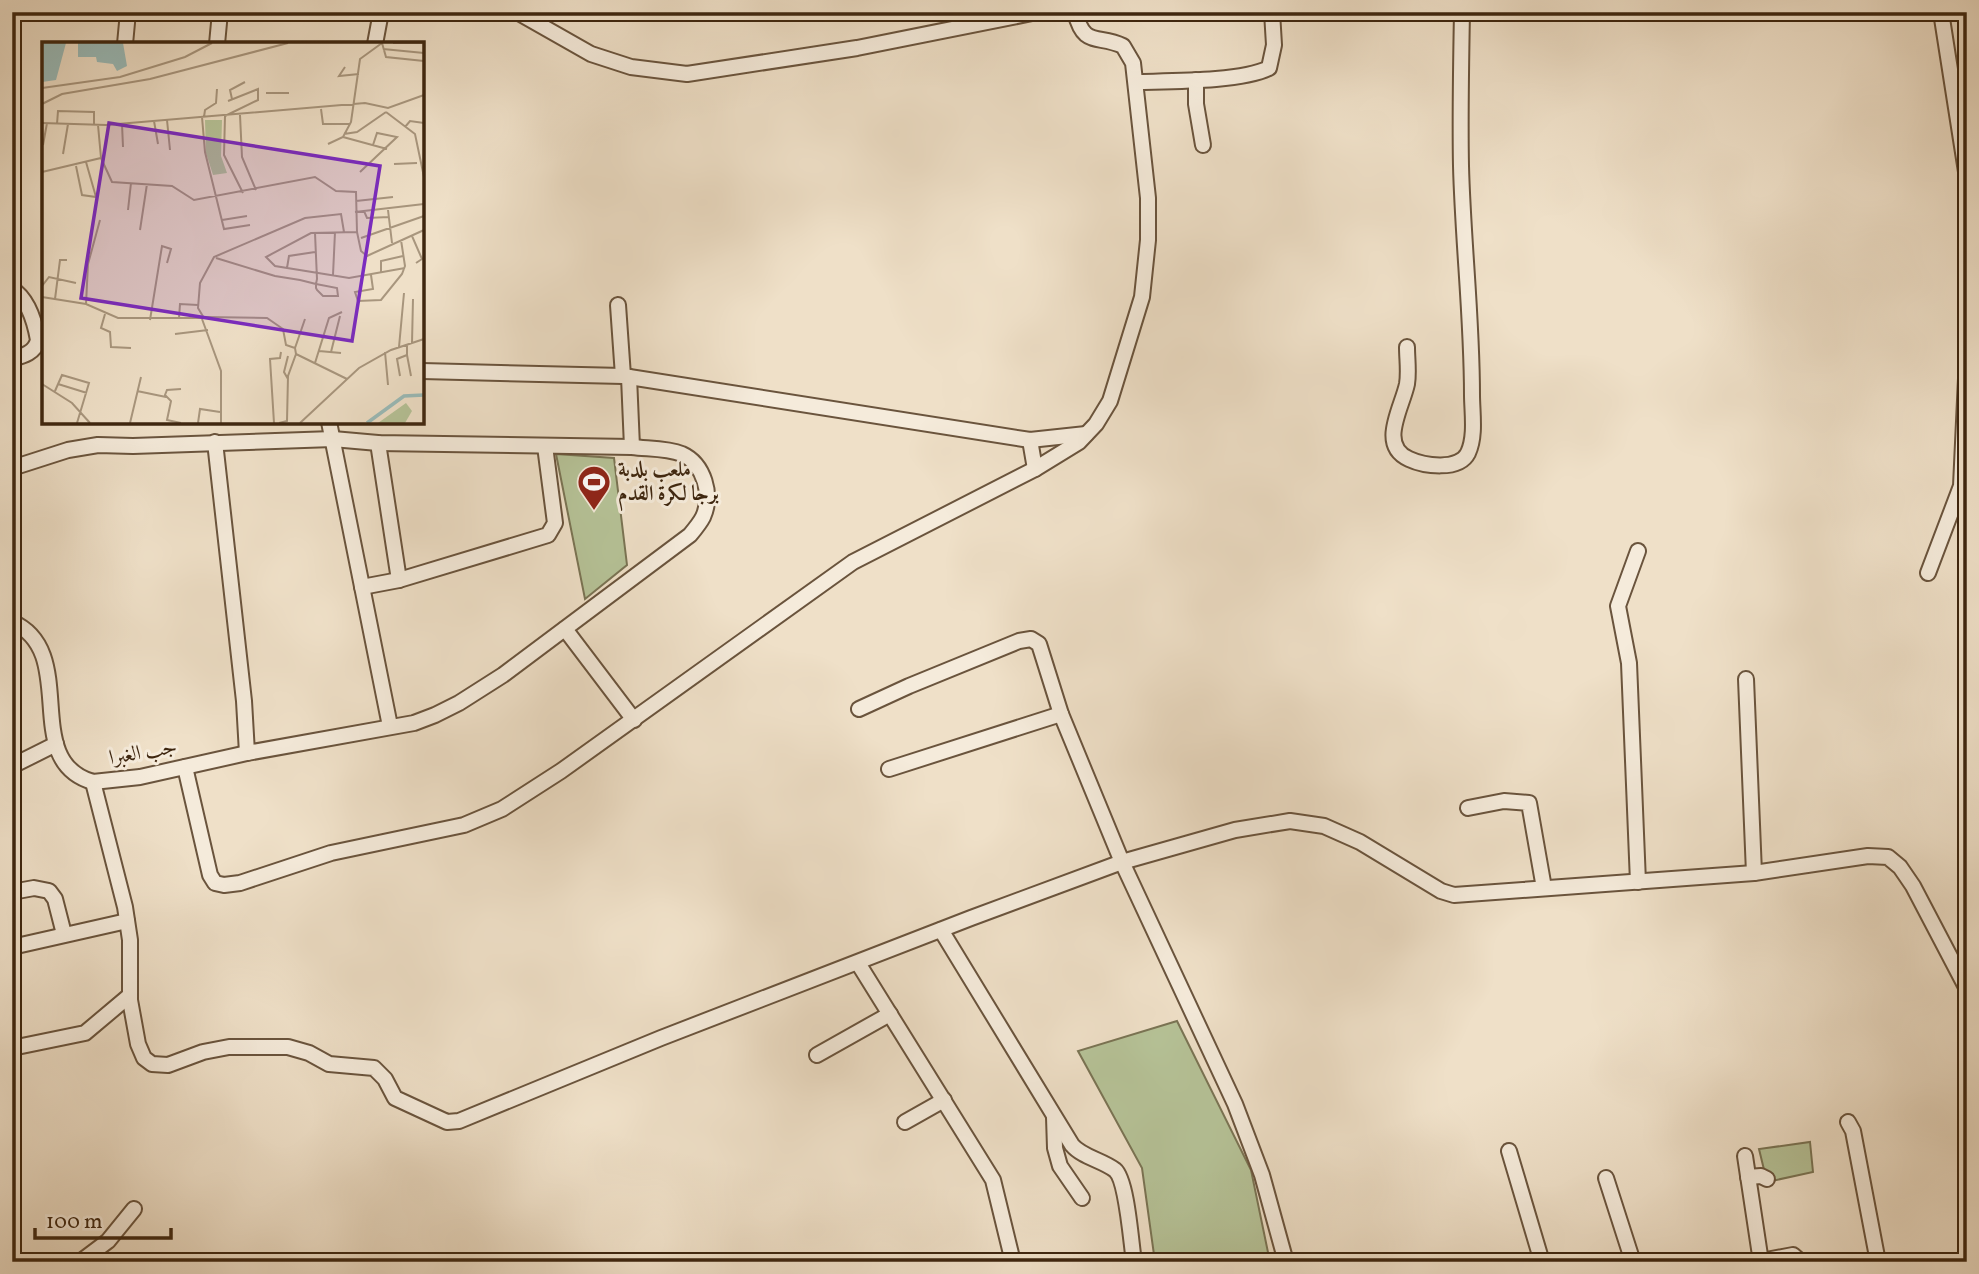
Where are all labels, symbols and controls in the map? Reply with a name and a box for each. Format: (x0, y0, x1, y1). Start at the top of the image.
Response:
inset map (42, 42, 424, 424)
place label: ملعب بلدبة برجا لكرة القدم (618, 456, 719, 512)
sports icon: ملعب بلدبة برجا لكرة القدم (575, 463, 613, 512)
street label: جب الغبرا (107, 733, 179, 773)
scale bar (35, 1197, 172, 1241)
text: 100 m (46, 1208, 103, 1237)

